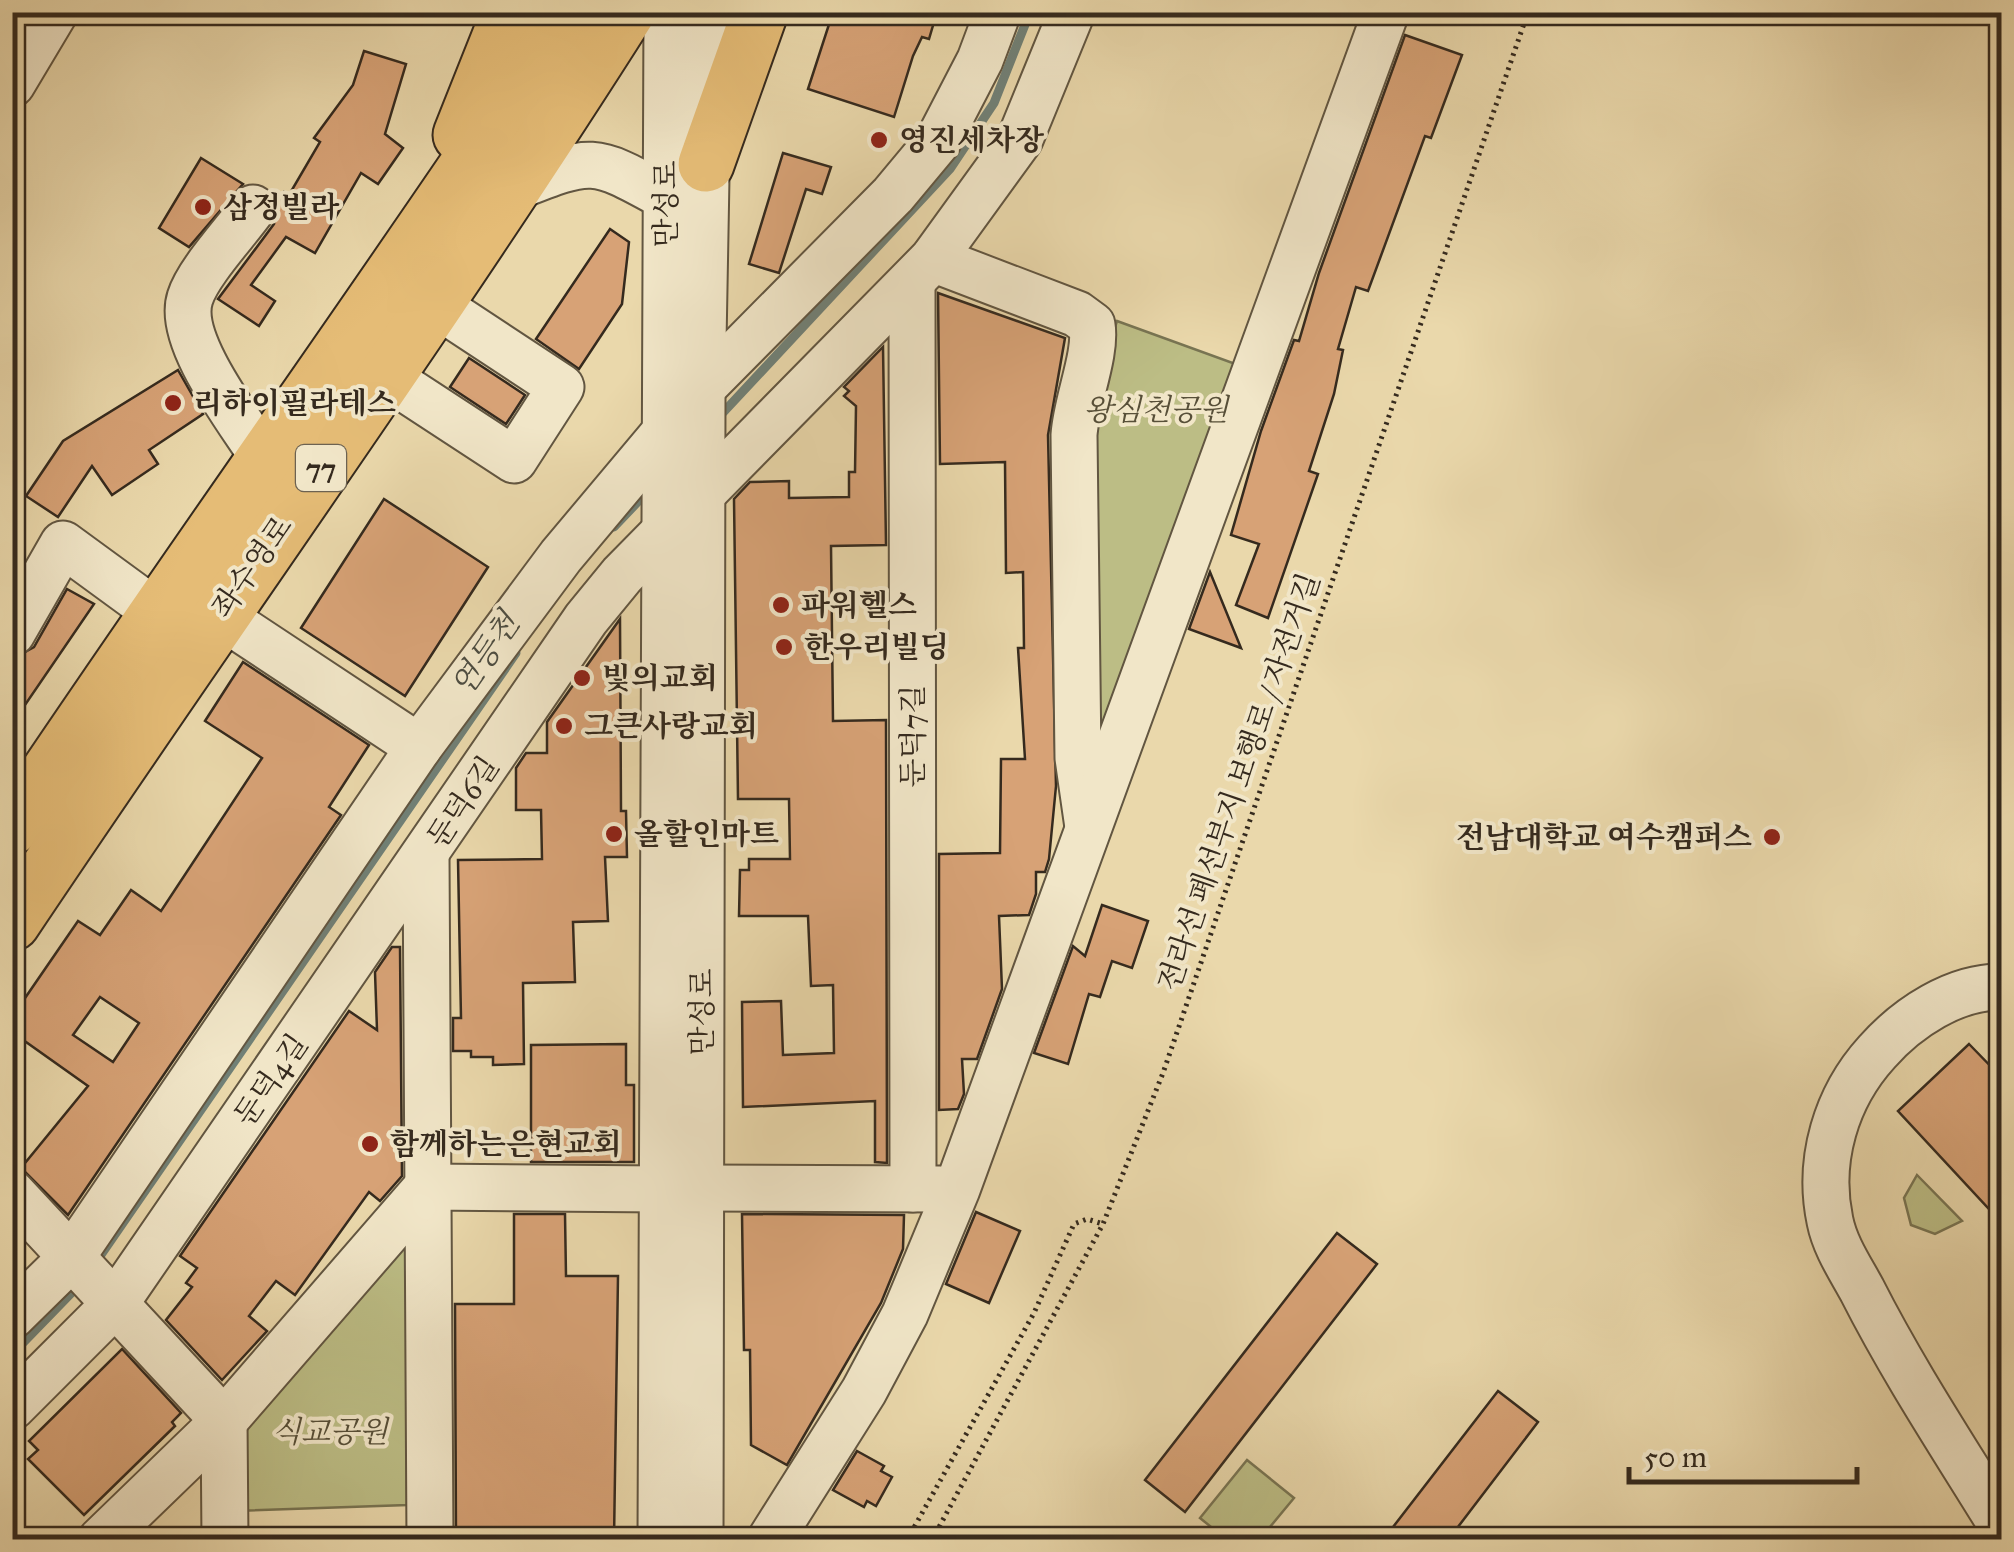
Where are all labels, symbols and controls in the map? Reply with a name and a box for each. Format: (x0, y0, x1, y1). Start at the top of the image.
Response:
place label: 영진세차장 (899, 122, 1044, 158)
marker: 영진세차장 (868, 129, 890, 151)
street label: 만성로 (648, 161, 684, 247)
place label: 삼정빌라 (223, 189, 340, 225)
marker: 삼정빌라 (192, 196, 214, 218)
place label: 리하이필라테스 (193, 385, 396, 421)
marker: 리하이필라테스 (162, 392, 184, 414)
park label: 왕심천공원 (1084, 392, 1230, 428)
road number: 77 (296, 445, 346, 491)
street label: 좌수영로 (204, 509, 300, 625)
street label: 전라선 폐선부지 보행로 / 자전거길 (1150, 568, 1328, 996)
place label: 파워헬스 (801, 587, 917, 623)
marker: 파워헬스 (770, 594, 792, 616)
water label: 연등천 (443, 603, 529, 703)
place label: 한우리빌딩 (804, 629, 949, 665)
marker: 한우리빌딩 (773, 636, 795, 658)
place label: 빛의교회 (602, 660, 718, 696)
marker: 빛의교회 (571, 667, 593, 689)
street label: 둔덕7길 (895, 685, 931, 787)
place label: 그큰사랑교회 (584, 708, 758, 744)
marker: 그큰사랑교회 (553, 715, 575, 737)
street label: 둔덕6길 (419, 750, 507, 854)
place label: 올할인마트 (634, 816, 779, 852)
place label: 전남대학교 여수캠퍼스 (1456, 819, 1752, 855)
marker: 올할인마트 (603, 823, 625, 845)
marker: 전남대학교 여수캠퍼스 (1761, 826, 1783, 848)
street label: 만성로 (684, 969, 720, 1055)
street label: 둔덕4길 (227, 1027, 315, 1133)
place label: 함께하는은현교회 (390, 1126, 622, 1162)
marker: 함께하는은현교회 (359, 1133, 381, 1155)
park label: 식교공원 (272, 1414, 390, 1450)
scale bar (1629, 1422, 1856, 1484)
text: 50 m (1644, 1439, 1707, 1475)

